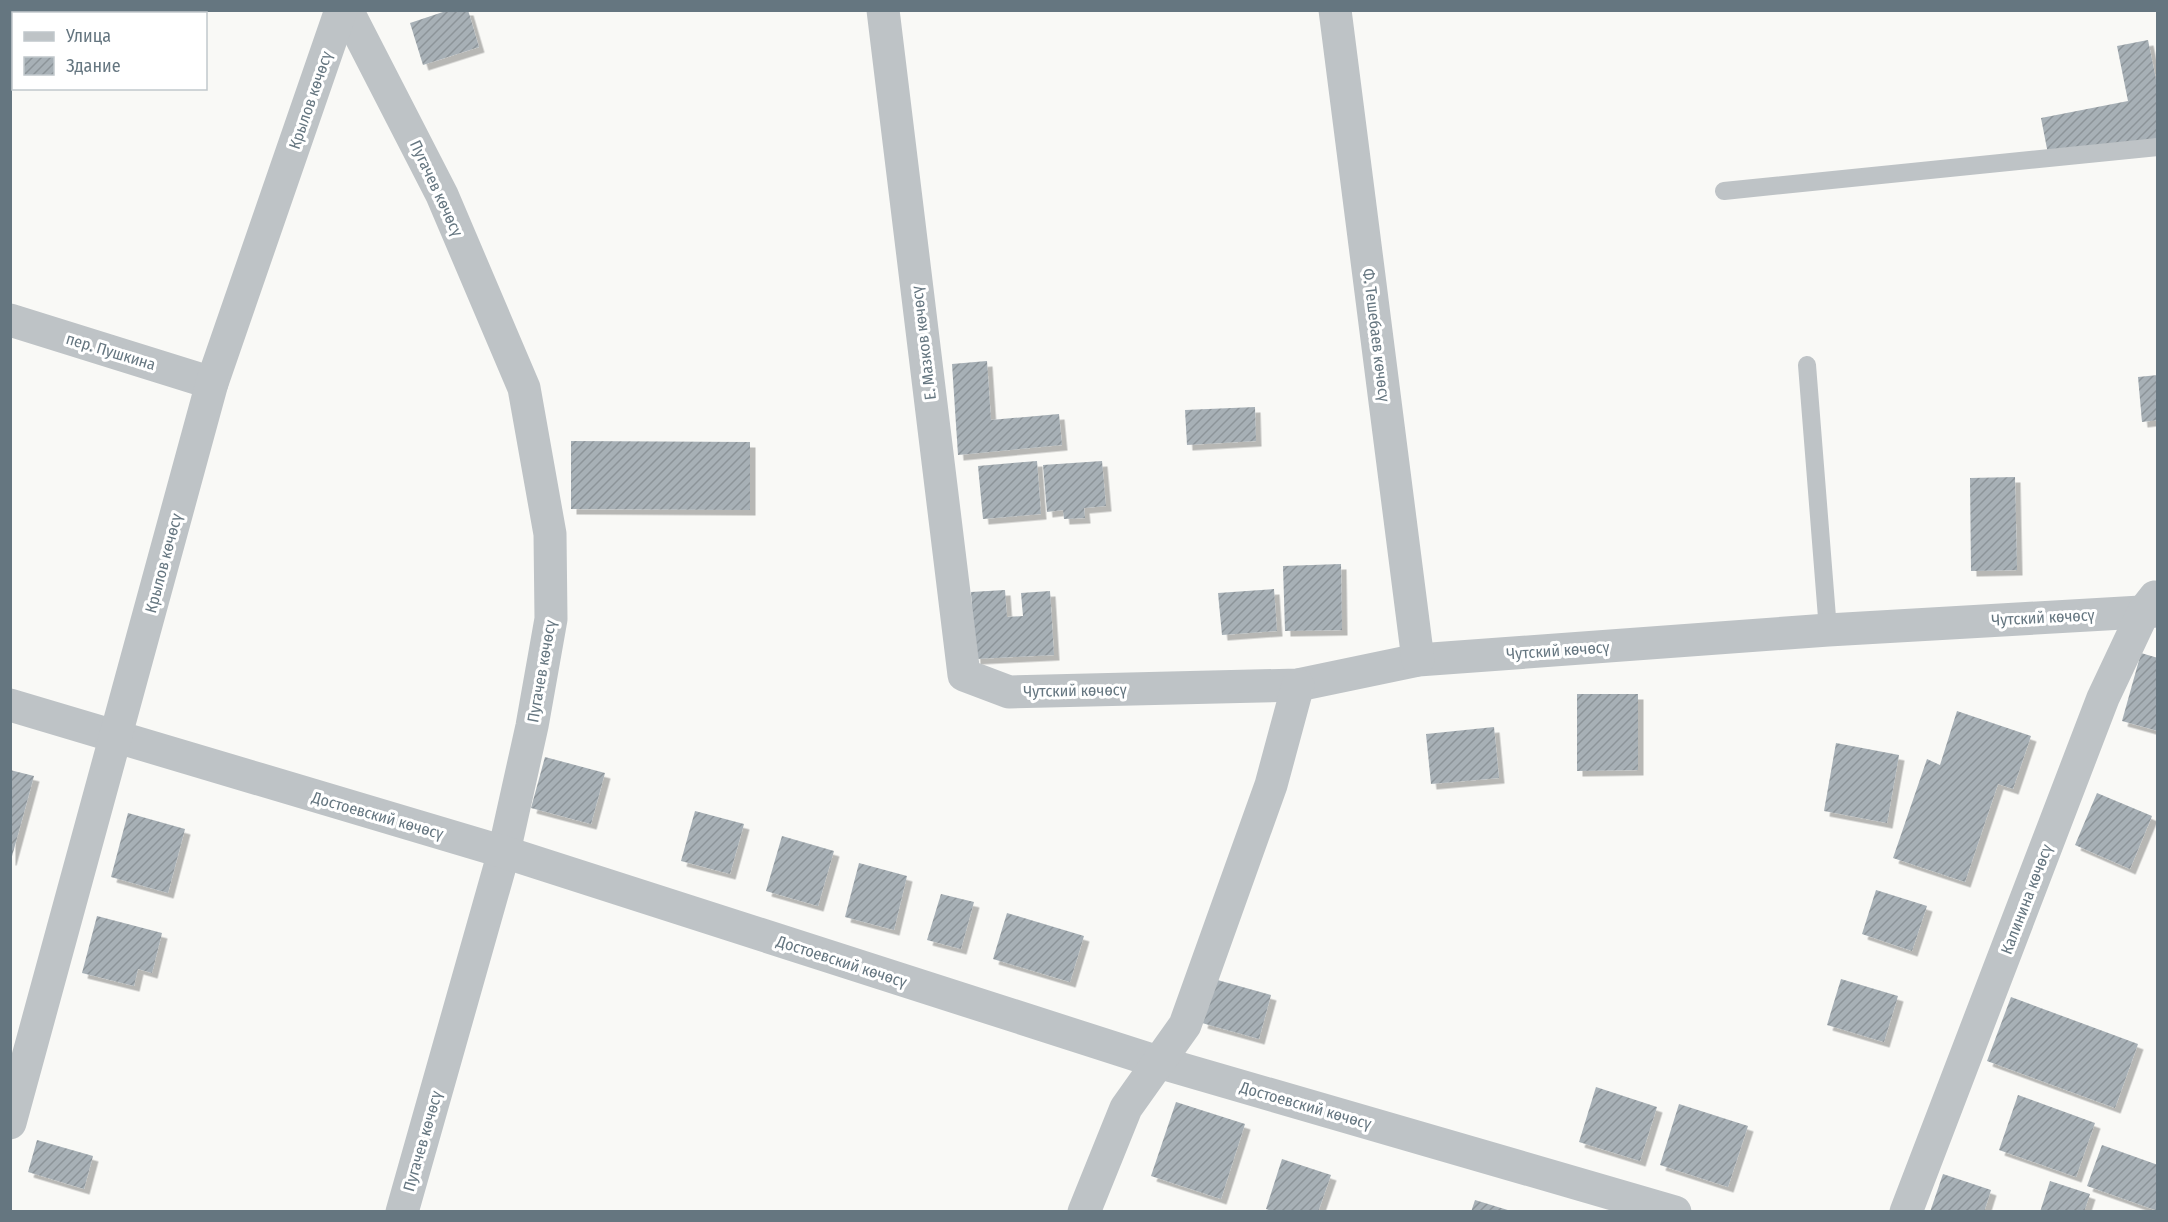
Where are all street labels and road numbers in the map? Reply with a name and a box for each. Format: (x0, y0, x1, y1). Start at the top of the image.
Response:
street label: Крылов көчөсү (285, 49, 336, 152)
street label: Пугачев көчөсү (406, 137, 467, 239)
street label: Ф. Тешебаев көчөсү (1359, 267, 1394, 403)
street label: Е. Мазков көчөсү (907, 285, 940, 401)
street label: пер. Пушкина (64, 329, 158, 374)
street label: Крылов көчөсү (141, 511, 186, 615)
street label: Чутский көчөсү (1991, 605, 2095, 630)
street label: Пугачев көчөсү (523, 618, 560, 724)
street label: Чутский көчөсү (1506, 637, 1610, 664)
street label: Чутский көчөсү (1023, 680, 1127, 701)
street label: Достоевский көчөсү (309, 787, 446, 843)
street label: Калинина көчөсү (1997, 841, 2056, 957)
street label: Достоевский көчөсү (773, 931, 909, 992)
street label: Достоевский көчөсү (1237, 1077, 1374, 1133)
street label: Пугачев көчөсү (399, 1089, 446, 1194)

